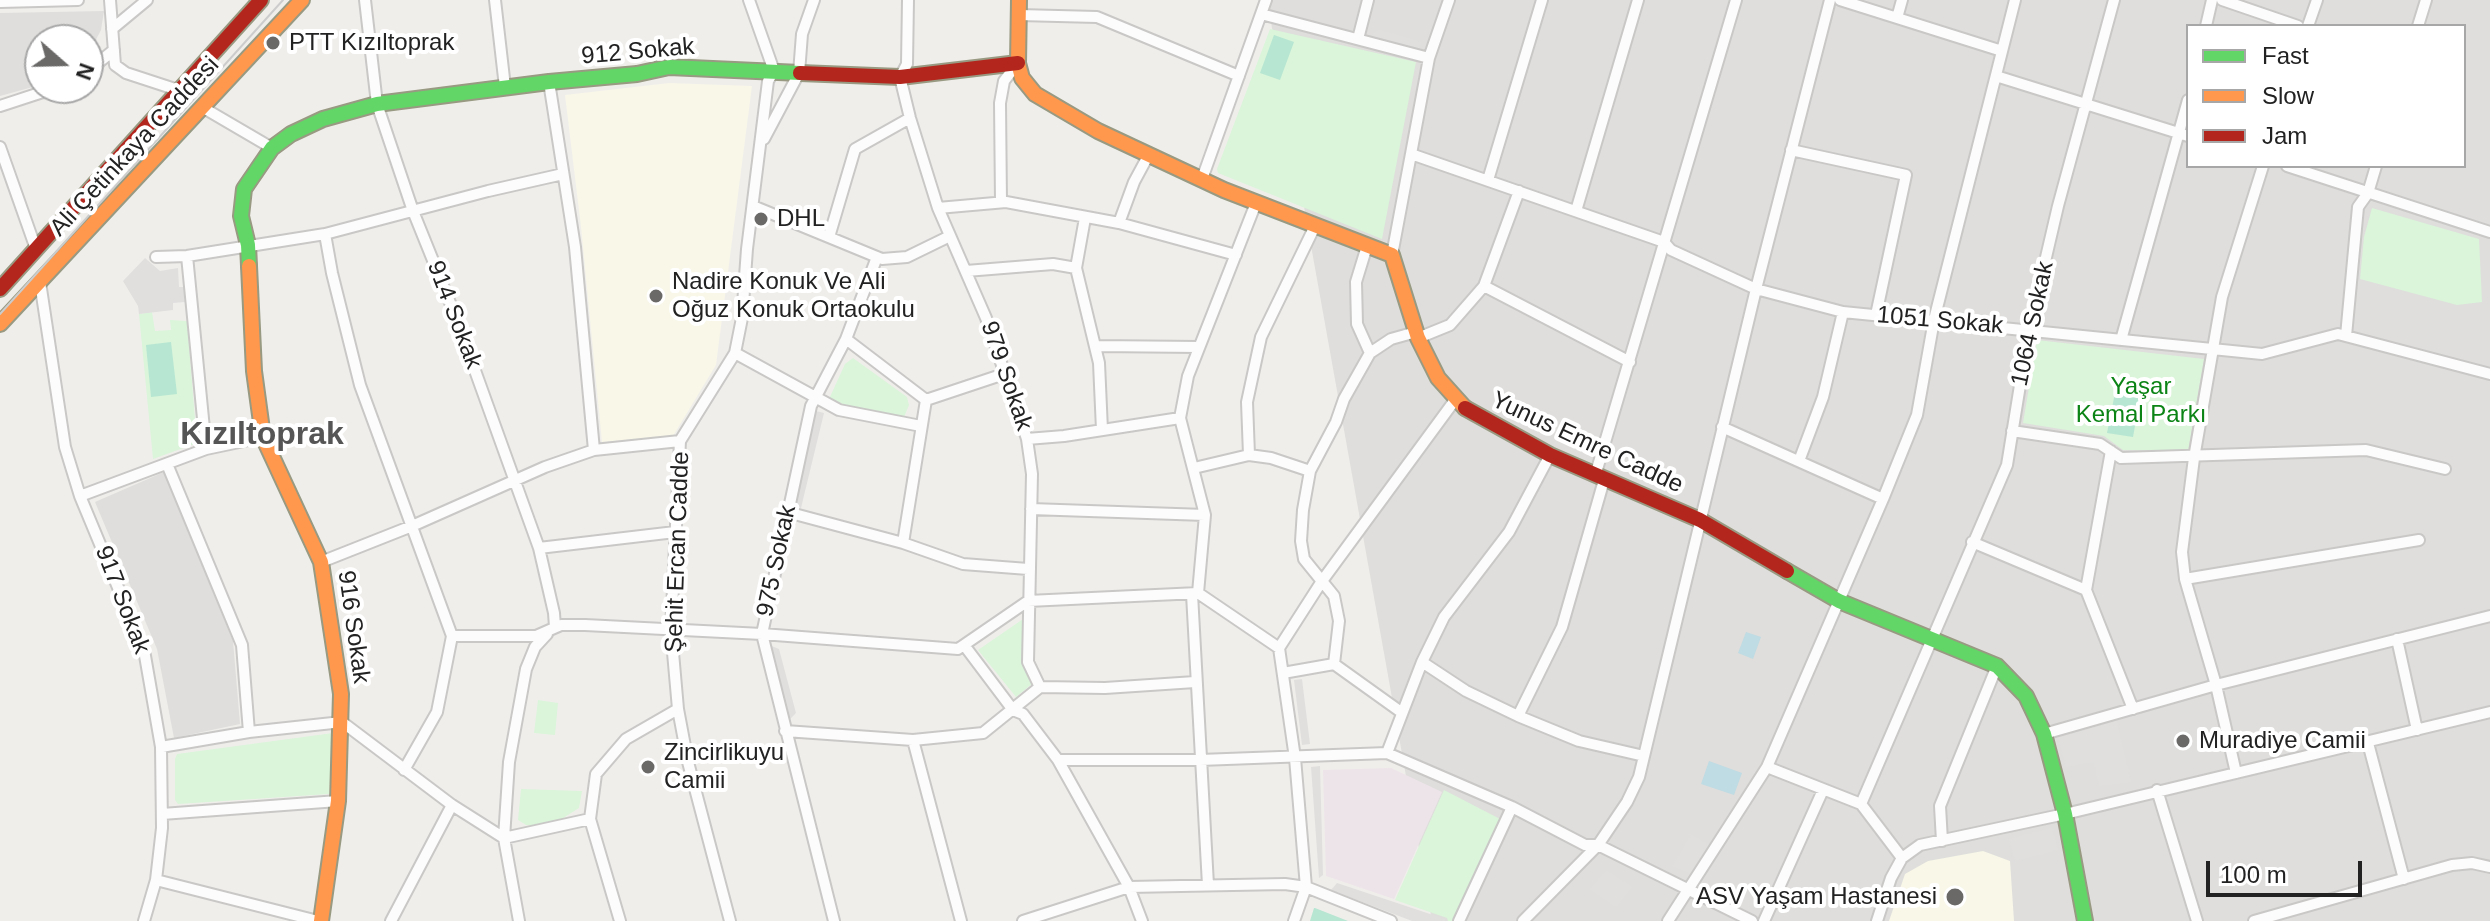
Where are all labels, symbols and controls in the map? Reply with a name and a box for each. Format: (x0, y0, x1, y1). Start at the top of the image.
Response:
north arrow (24, 24, 104, 104)
legend (2186, 24, 2466, 168)
place label: PTT Kızıltoprak (289, 29, 454, 57)
street label: 912 Sokak (580, 33, 696, 71)
marker: PTT Kızıltoprak (264, 34, 282, 52)
text: Fast (2262, 42, 2309, 69)
street label: Ali Çetinkaya Caddesi (44, 51, 226, 243)
text: N (71, 60, 100, 83)
text: Slow (2262, 82, 2314, 109)
text: Jam (2262, 122, 2307, 149)
place label: DHL (777, 205, 825, 233)
marker: DHL (752, 210, 770, 228)
street label: 914 Sokak (420, 257, 488, 373)
street label: 1064 Sokak (2006, 259, 2060, 389)
place label: Nadire Konuk Ve Ali Oğuz Konuk Ortaokulu (672, 268, 915, 324)
marker: Nadire Konuk Ve Ali Oğuz Konuk Ortaokulu (647, 287, 665, 305)
street label: 1051 Sokak (1876, 301, 2004, 341)
street label: 979 Sokak (974, 318, 1038, 434)
park label: Yaşar Kemal Parkı (2076, 373, 2206, 429)
street label: Yunus Emre Cadde (1487, 386, 1687, 500)
district label: Kızıltoprak (180, 416, 344, 454)
street label: Şehit Ercan Cadde (660, 451, 696, 653)
street label: 975 Sokak (751, 503, 803, 619)
street label: 917 Sokak (88, 542, 156, 658)
street label: 916 Sokak (331, 569, 375, 685)
place label: Muradiye Camii (2199, 727, 2366, 755)
marker: Muradiye Camii (2174, 732, 2192, 750)
place label: Zincirlikuyu Camii (664, 739, 784, 795)
marker: Zincirlikuyu Camii (639, 758, 657, 776)
scale bar (2210, 845, 2366, 895)
text: 100 m (2220, 861, 2287, 888)
place label: ASV Yaşam Hastanesi (1696, 883, 1937, 911)
marker: ASV Yaşam Hastanesi (1944, 886, 1966, 908)

